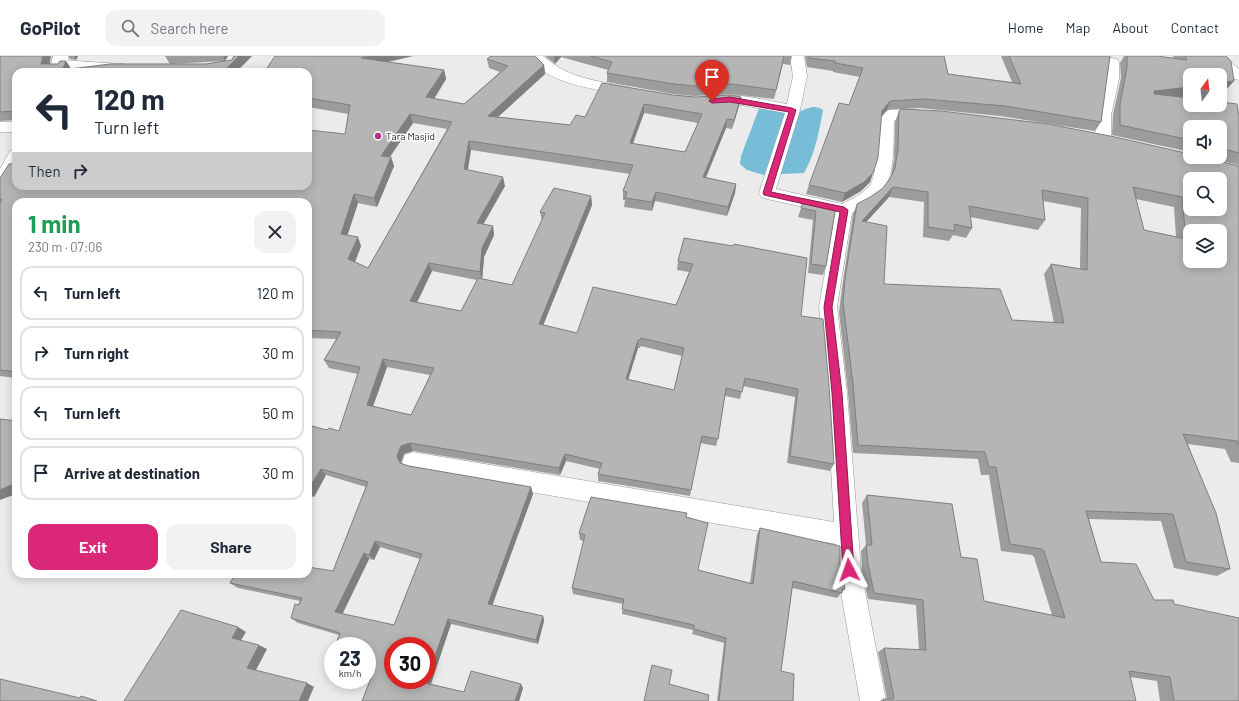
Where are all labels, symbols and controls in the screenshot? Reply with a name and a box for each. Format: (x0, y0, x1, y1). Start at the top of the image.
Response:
search box (105, 10, 385, 46)
text: GoPilot (20, 16, 81, 39)
icon: search (119, 17, 141, 39)
text: Search here (151, 19, 229, 37)
text: Home (1008, 19, 1044, 36)
text: Map (1066, 19, 1090, 36)
text: About (1112, 19, 1149, 36)
text: Contact (1171, 19, 1219, 36)
pin (695, 60, 729, 101)
icon: arrive (701, 66, 723, 88)
north arrow (1183, 68, 1227, 112)
map controls (1183, 68, 1227, 268)
text: 120 m (94, 82, 165, 116)
icon: left (28, 84, 80, 136)
text: Turn left (94, 116, 160, 138)
button: sound (1183, 120, 1227, 164)
place label: Tara Masjid (386, 130, 435, 142)
marker: Tara Masjid (373, 131, 383, 141)
icon: right (69, 160, 91, 182)
text: Then (28, 162, 61, 180)
button: search (1183, 172, 1227, 216)
text: 1 min (28, 209, 81, 238)
button: close (254, 211, 296, 253)
button: layers (1183, 224, 1227, 268)
text: 230 m · 07:06 (28, 239, 102, 255)
icon: left (30, 282, 52, 304)
text: Turn left (64, 284, 120, 302)
text: 120 m (257, 284, 294, 302)
icon: right (30, 342, 52, 364)
text: Turn right (64, 344, 129, 362)
text: 30 m (262, 344, 294, 362)
icon: left (30, 402, 52, 424)
text: Turn left (64, 404, 120, 422)
text: 50 m (262, 404, 294, 422)
icon: arrive (30, 462, 52, 484)
text: Arrive at destination (64, 464, 200, 482)
text: 30 m (262, 464, 294, 482)
button: Exit (28, 524, 158, 570)
button: Share (166, 524, 296, 570)
position arrow (828, 549, 870, 591)
speed limit sign: 30 (384, 637, 436, 689)
text: 23 (339, 646, 361, 670)
text: km/h (339, 667, 361, 679)

